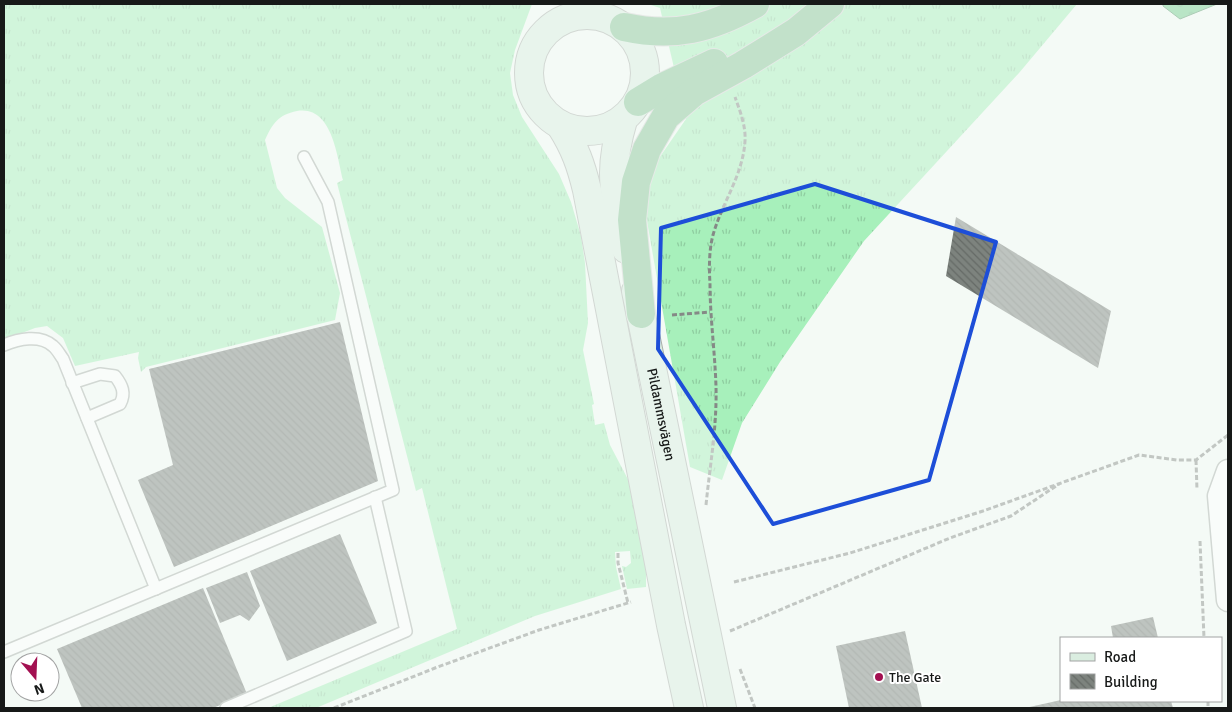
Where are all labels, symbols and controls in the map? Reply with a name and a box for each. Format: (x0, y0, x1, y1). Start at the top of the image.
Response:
street label: Pildammsvägen (643, 367, 679, 462)
legend (1060, 637, 1222, 702)
text: Road (1104, 648, 1136, 666)
north arrow (10, 652, 60, 702)
place label: The Gate (889, 669, 941, 686)
marker: The Gate (873, 671, 885, 683)
text: Building (1104, 673, 1158, 691)
text: N (32, 679, 46, 698)

